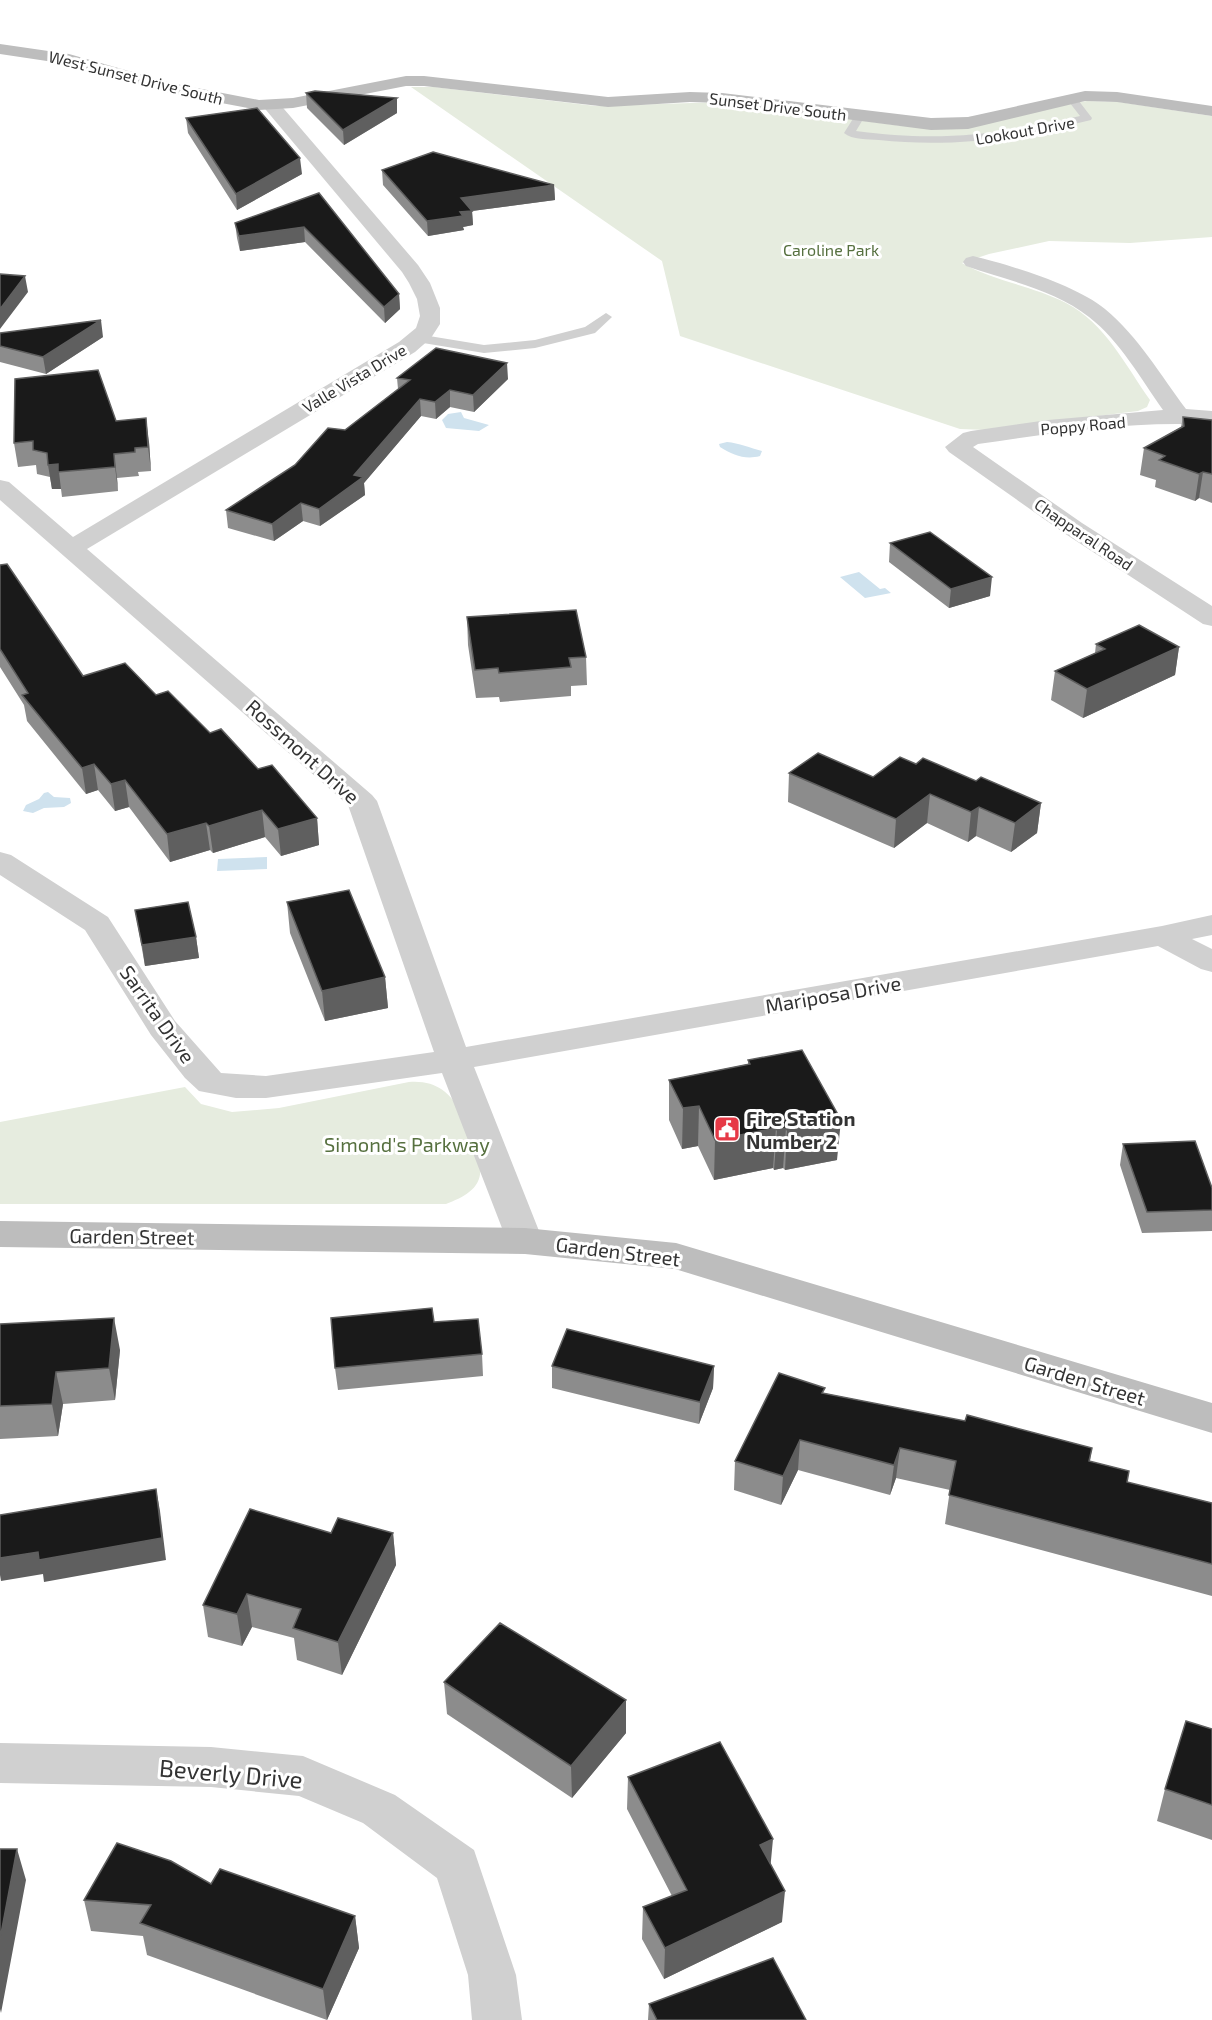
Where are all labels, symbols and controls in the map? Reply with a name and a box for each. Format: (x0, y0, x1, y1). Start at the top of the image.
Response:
street label: West Sunset Drive South (47, 46, 225, 108)
street label: Sunset Drive South (708, 88, 848, 124)
street label: Lookout Drive (974, 112, 1076, 148)
park label: Caroline Park (783, 240, 879, 259)
street label: Valle Vista Drive (299, 340, 409, 416)
street label: Poppy Road (1040, 412, 1126, 438)
street label: Chapparal Road (1031, 494, 1137, 574)
street label: Rossmont Drive (241, 694, 365, 808)
street label: Sarrita Drive (116, 961, 200, 1067)
street label: Mariposa Drive (763, 970, 903, 1018)
place label: Fire Station Number 2 (746, 1106, 855, 1153)
public building icon: Fire Station Number 2 (712, 1114, 742, 1144)
park label: Simond's Parkway (324, 1132, 490, 1156)
street label: Garden Street (69, 1223, 195, 1249)
street label: Garden Street (554, 1231, 682, 1271)
street label: Garden Street (1022, 1350, 1149, 1410)
street label: Beverly Drive (158, 1752, 304, 1794)

